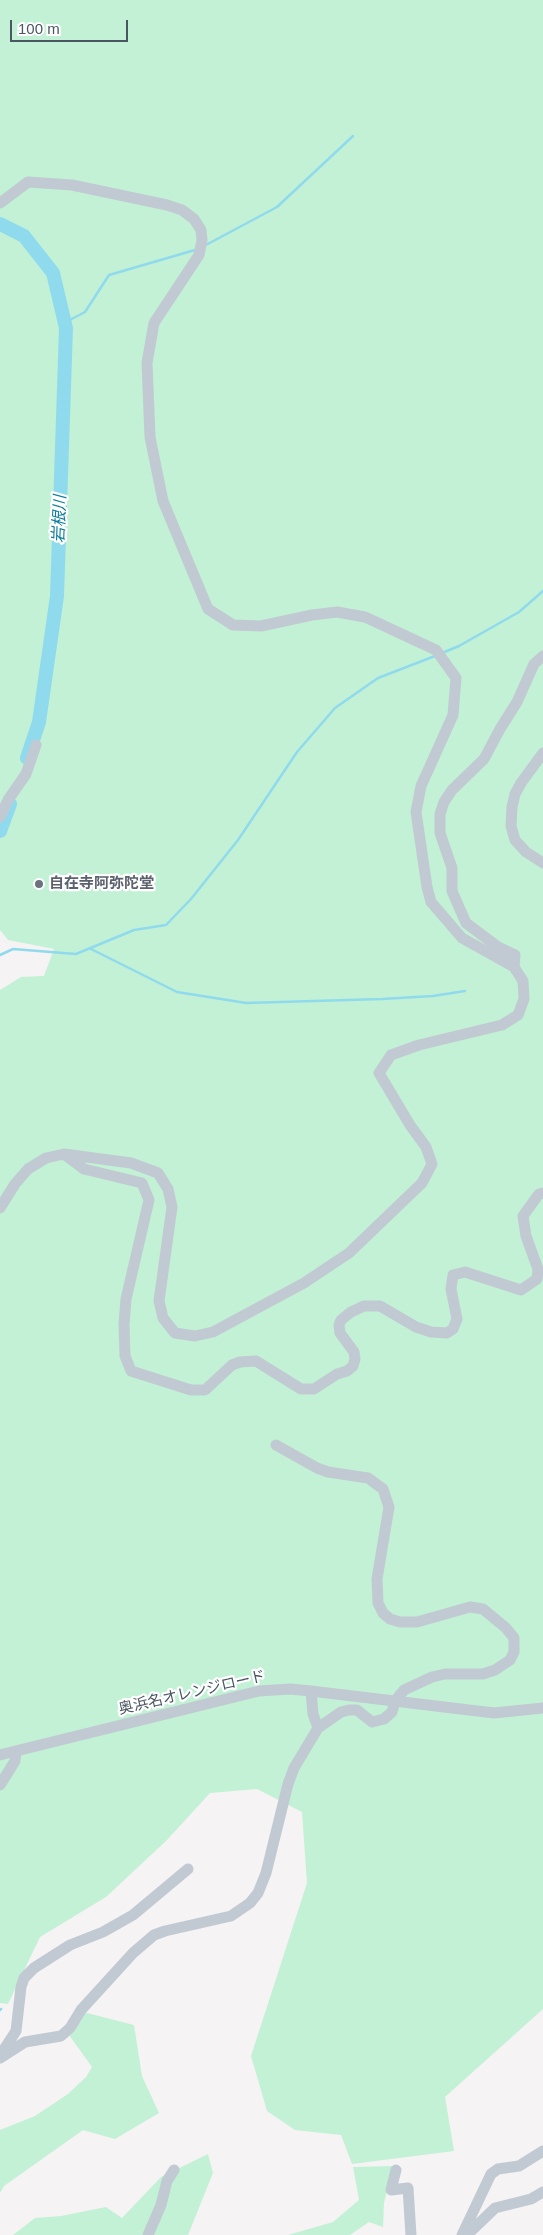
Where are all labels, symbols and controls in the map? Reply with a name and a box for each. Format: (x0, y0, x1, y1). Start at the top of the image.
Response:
scale bar (12, 10, 130, 42)
text: 100 m (18, 20, 60, 37)
water label: 岩根川 (50, 495, 70, 543)
place label: 自在寺阿弥陀堂 (49, 875, 154, 893)
marker: 自在寺阿弥陀堂 (33, 878, 45, 890)
street label: 奥浜名オレンジロード (117, 1667, 267, 1719)

